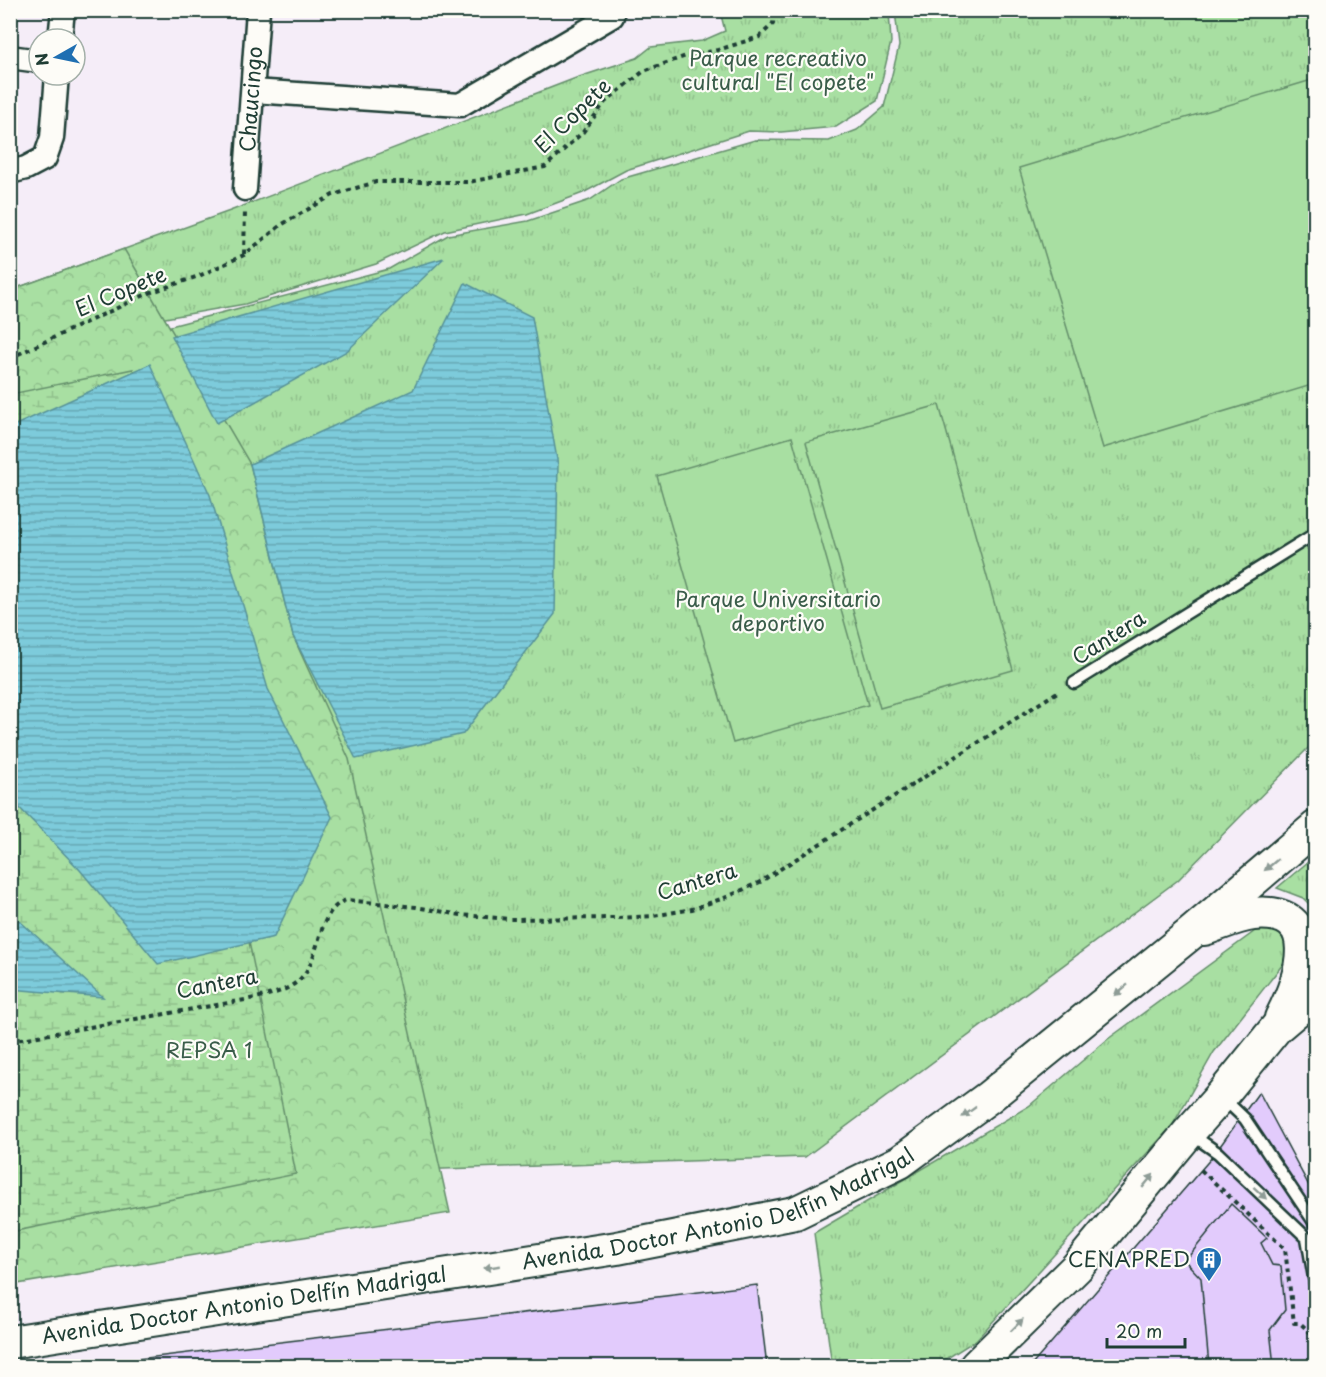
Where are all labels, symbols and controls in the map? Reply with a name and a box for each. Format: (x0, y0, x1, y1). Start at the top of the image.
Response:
north arrow (27, 27, 87, 87)
park label: Parque recreativo cultural "El copete" (682, 41, 874, 97)
street label: Chaucingo (230, 45, 269, 153)
text: N (28, 51, 54, 68)
street label: El Copete (526, 70, 617, 159)
street label: El Copete (70, 257, 171, 324)
park label: Parque Universitario deportivo (675, 582, 881, 638)
street label: Cantera (1065, 601, 1151, 672)
street label: Cantera (653, 853, 740, 907)
one-way arrow (1264, 858, 1279, 871)
street label: Cantera (173, 958, 260, 1006)
one-way arrow (1113, 983, 1129, 996)
park label: REPSA 1 (166, 1033, 252, 1065)
one-way arrow (961, 1106, 977, 1118)
street label: Avenida Doctor Antonio Delfín Madrigal (520, 1138, 921, 1277)
one-way arrow (1141, 1174, 1154, 1189)
one-way arrow (1253, 1186, 1267, 1200)
place label: CENAPRED (1068, 1242, 1190, 1274)
building icon: CENAPRED (1194, 1245, 1224, 1283)
street label: Avenida Doctor Antonio Delfín Madrigal (39, 1257, 449, 1351)
one-way arrow (482, 1263, 501, 1272)
scale bar (1107, 1311, 1185, 1349)
text: 20 m (1116, 1317, 1162, 1344)
one-way arrow (1010, 1319, 1024, 1333)

